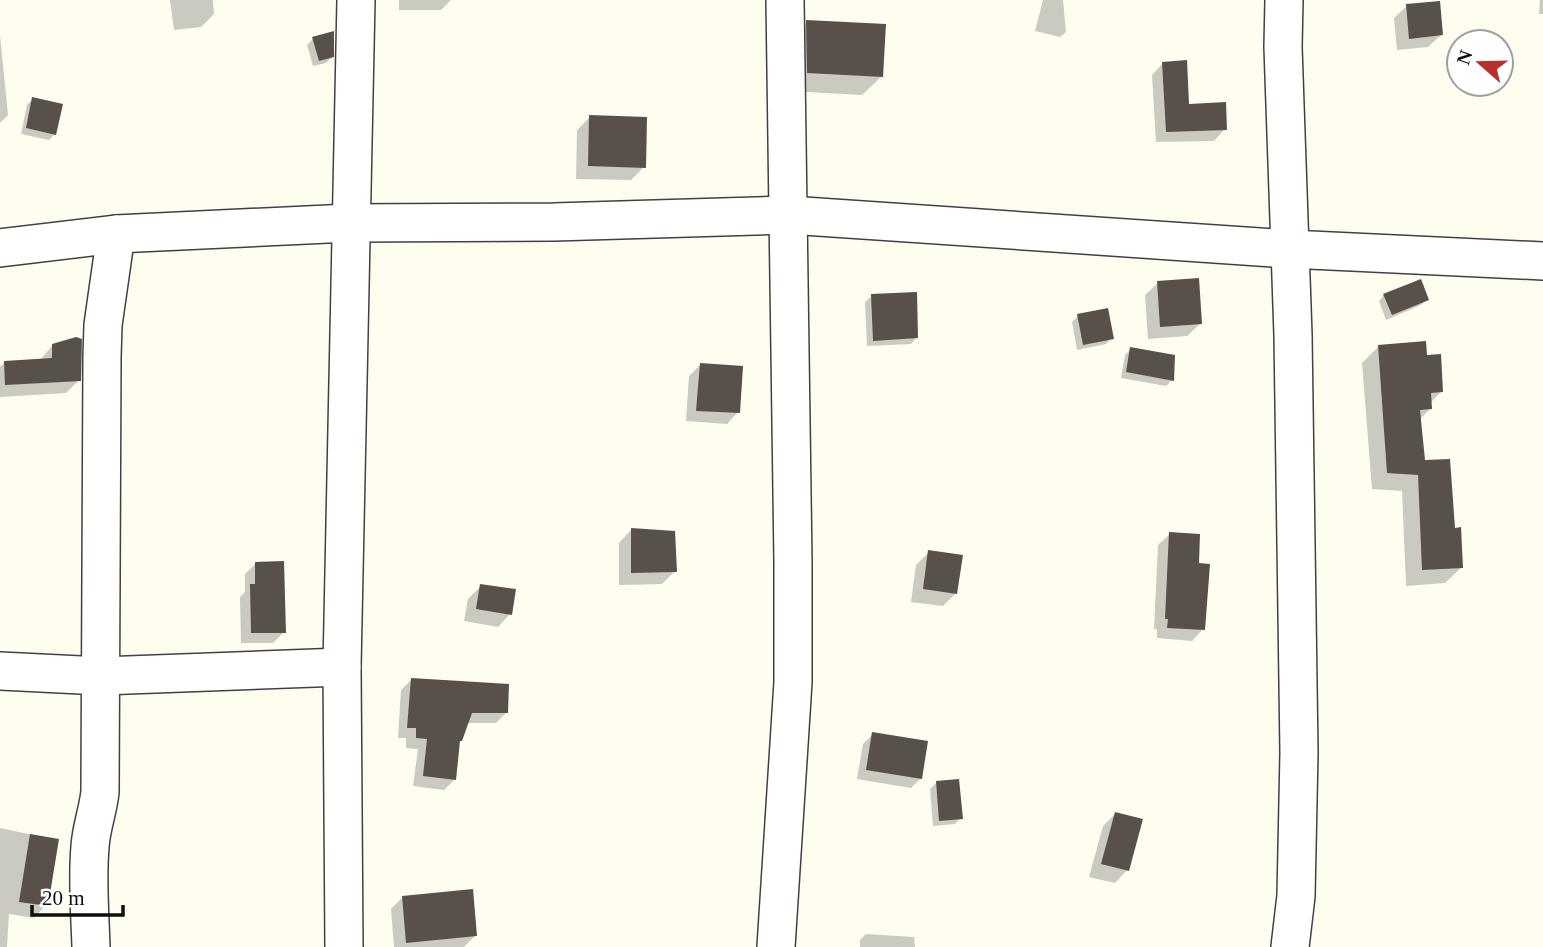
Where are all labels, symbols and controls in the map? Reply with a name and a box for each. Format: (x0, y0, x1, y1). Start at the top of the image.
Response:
north arrow (1445, 28, 1515, 98)
text: N (1452, 47, 1477, 67)
scale bar (32, 874, 122, 918)
text: 20 m (42, 886, 85, 910)

